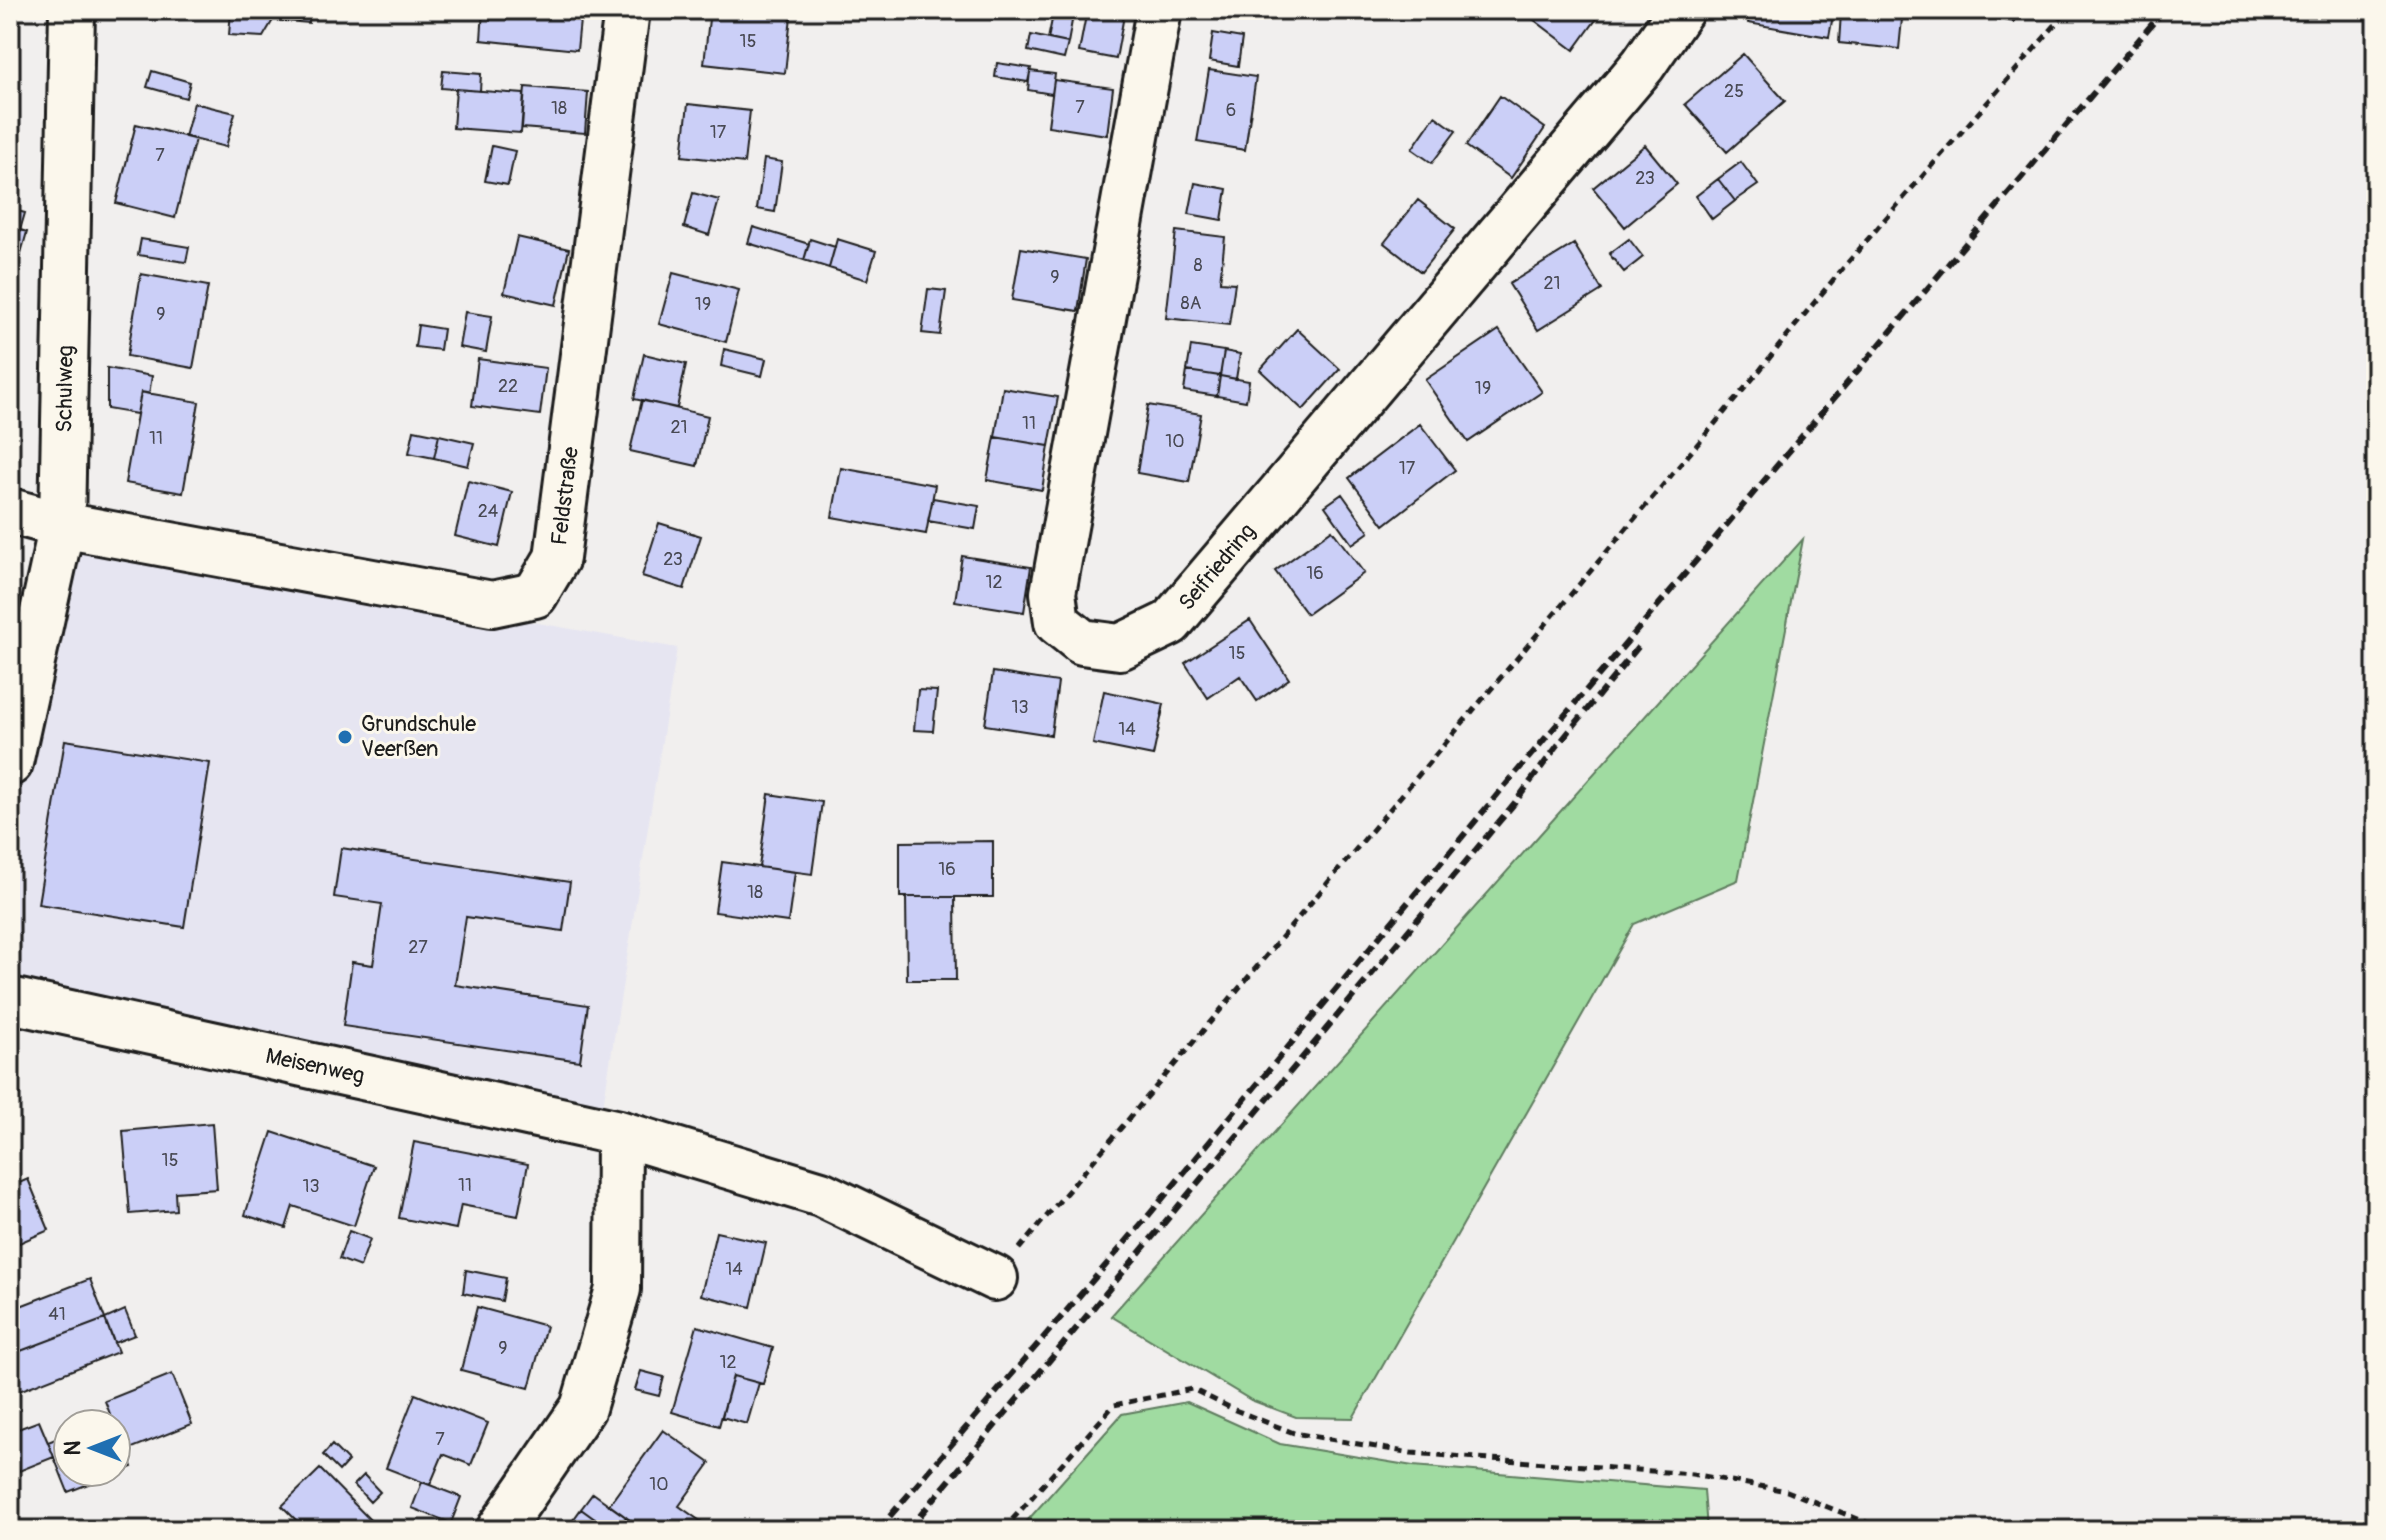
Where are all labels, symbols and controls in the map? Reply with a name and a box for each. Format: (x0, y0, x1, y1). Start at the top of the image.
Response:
house number: 15 (740, 30, 756, 53)
house number: 25 (1724, 80, 1744, 103)
house number: 7 (1075, 96, 1085, 119)
house number: 18 (551, 97, 567, 120)
house number: 6 (1226, 99, 1236, 122)
house number: 17 (710, 121, 727, 144)
house number: 7 (155, 144, 165, 167)
house number: 23 (1635, 167, 1655, 190)
house number: 8 (1193, 254, 1203, 277)
house number: 9 (1050, 266, 1060, 289)
house number: 21 (1543, 272, 1561, 295)
house number: 8A (1181, 292, 1202, 315)
house number: 19 (695, 293, 711, 316)
house number: 9 (156, 303, 166, 326)
street label: Schulweg (50, 345, 80, 433)
house number: 22 (498, 375, 518, 398)
house number: 19 (1475, 377, 1491, 400)
house number: 11 (1022, 412, 1036, 435)
house number: 21 (670, 416, 688, 439)
house number: 11 (149, 427, 163, 450)
house number: 10 (1165, 430, 1185, 453)
street label: Feldstraße (545, 445, 585, 547)
house number: 17 (1399, 457, 1416, 480)
house number: 24 (478, 500, 499, 523)
street label: Seifriedring (1173, 518, 1261, 616)
house number: 23 (663, 548, 683, 571)
house number: 16 (1306, 562, 1324, 585)
house number: 12 (985, 571, 1003, 594)
house number: 15 (1229, 642, 1245, 665)
house number: 13 (1011, 696, 1029, 719)
place label: Grundschule Veerßen (361, 710, 476, 763)
house number: 14 (1118, 718, 1136, 741)
marker: Grundschule Veerßen (336, 728, 354, 746)
house number: 16 (938, 858, 956, 881)
house number: 18 (747, 881, 763, 904)
house number: 27 (408, 936, 428, 959)
street label: Meisenweg (263, 1042, 367, 1090)
house number: 15 (162, 1149, 178, 1172)
house number: 11 (458, 1174, 472, 1197)
house number: 13 (302, 1175, 320, 1198)
house number: 14 (725, 1258, 743, 1281)
house number: 41 (48, 1303, 66, 1326)
house number: 9 (498, 1337, 508, 1360)
house number: 12 (719, 1351, 737, 1374)
north arrow (52, 1408, 132, 1488)
house number: 7 (435, 1428, 445, 1451)
text: N (59, 1440, 87, 1455)
house number: 10 (649, 1473, 669, 1496)

